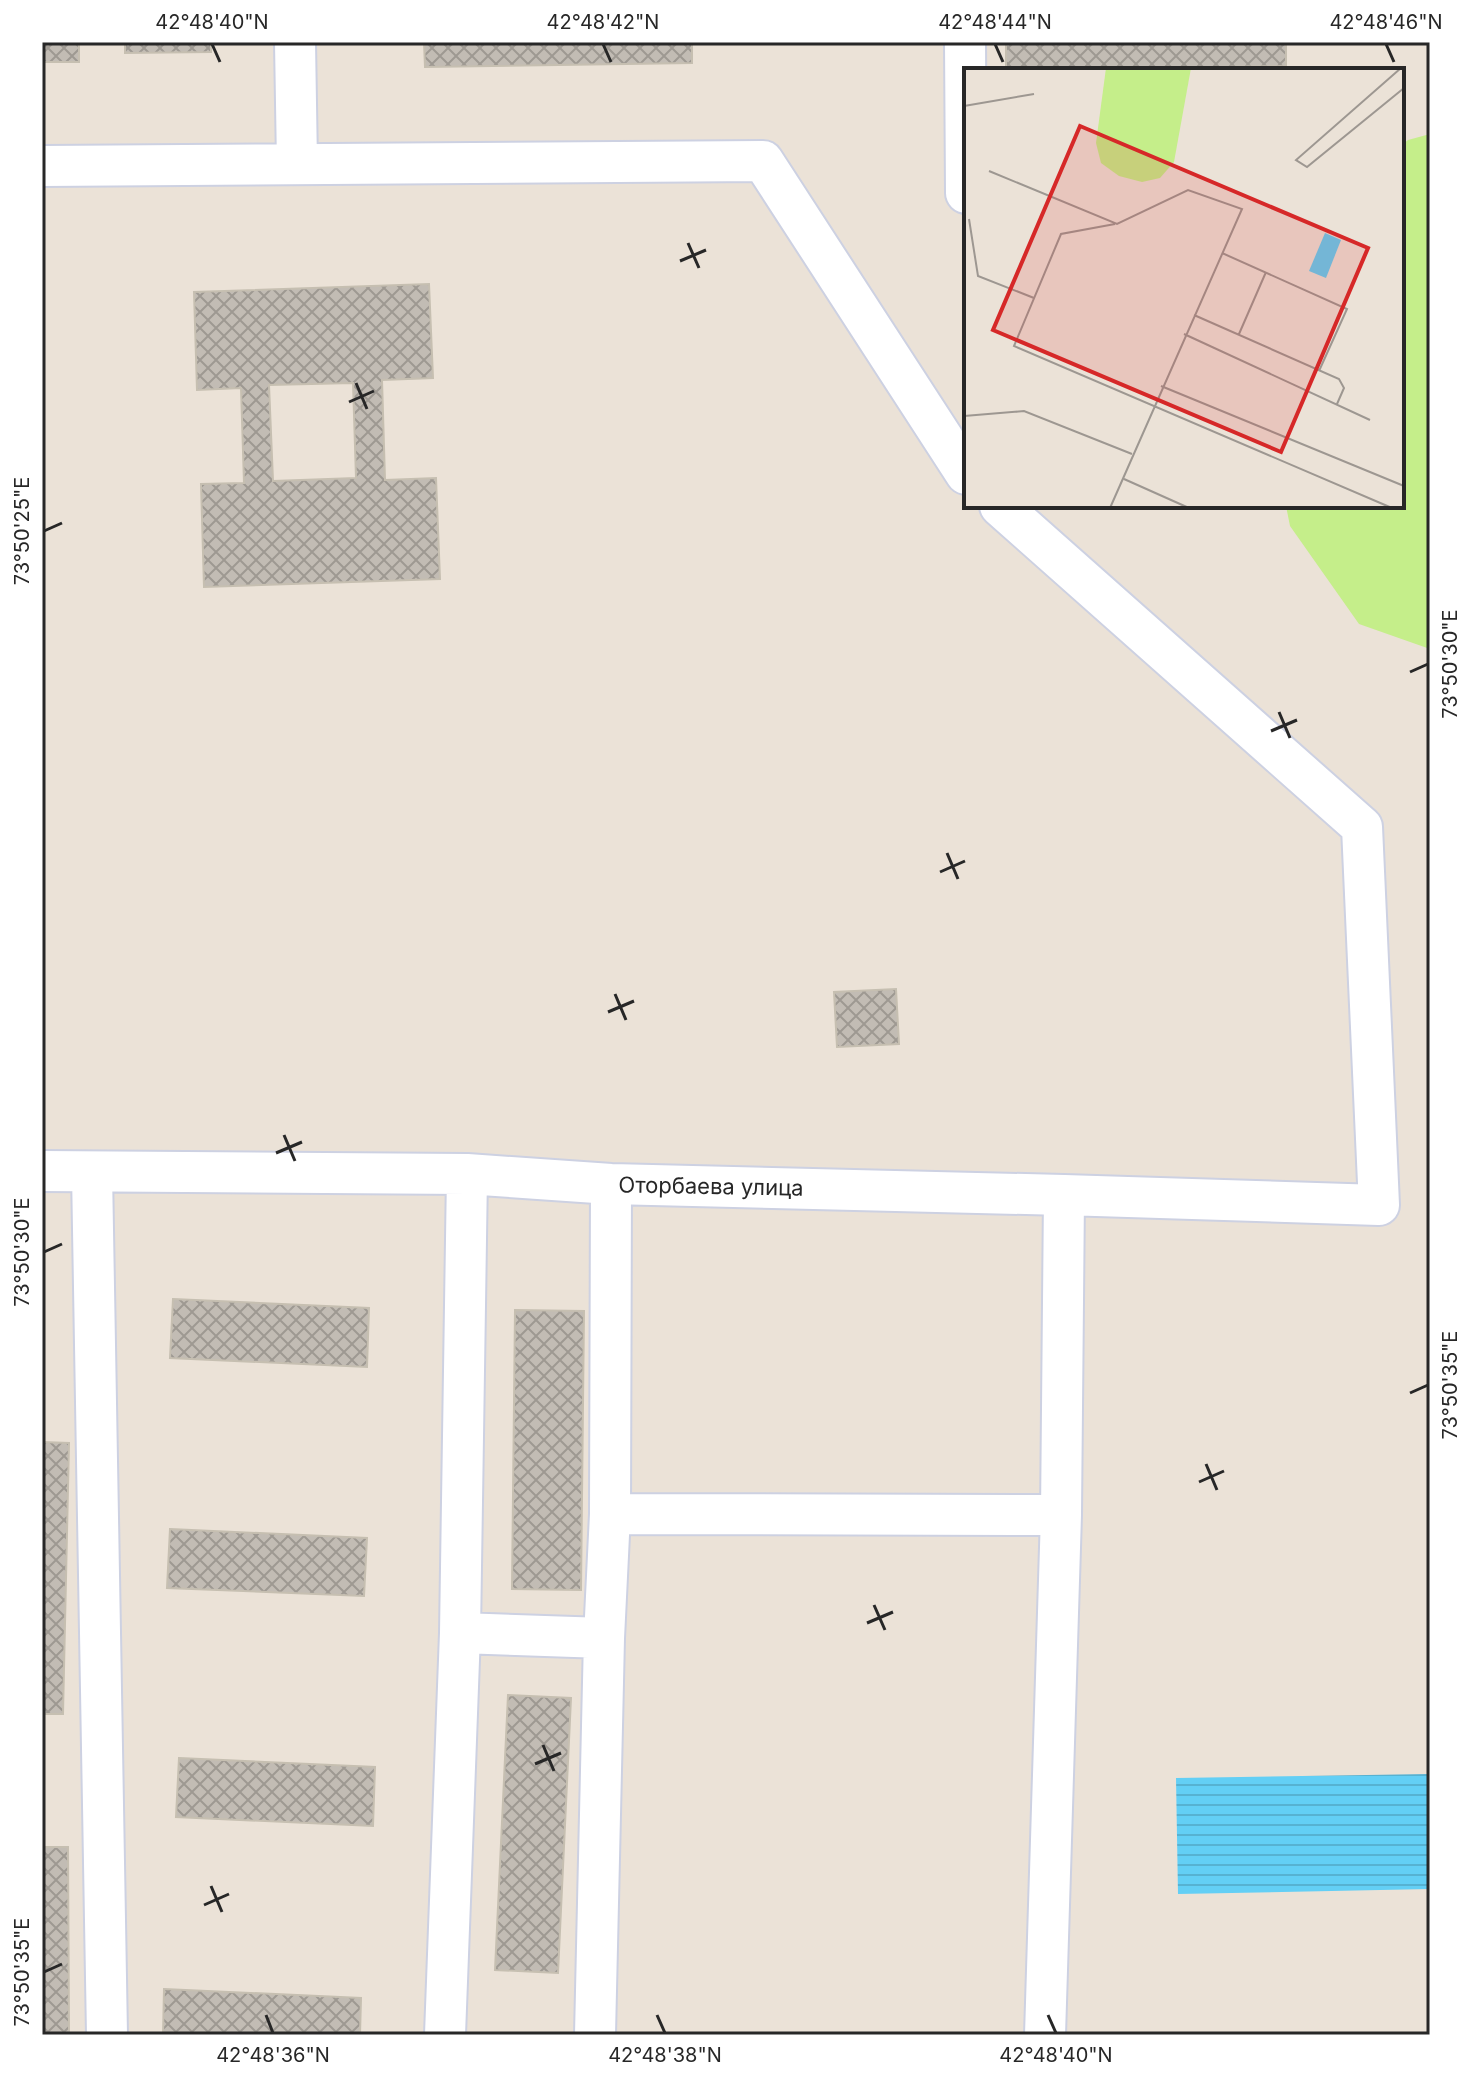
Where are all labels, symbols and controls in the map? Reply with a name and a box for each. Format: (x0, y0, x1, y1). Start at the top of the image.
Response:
text: 42°48'40"N (155, 10, 269, 34)
text: 42°48'42"N (547, 10, 659, 34)
text: 42°48'44"N (938, 10, 1052, 34)
text: 42°48'46"N (1329, 10, 1443, 34)
inset map (964, 68, 1404, 508)
text: 73°50'25"E (10, 477, 34, 585)
text: 73°50'30"E (1438, 609, 1462, 719)
street label: Оторбаева улица (618, 1171, 804, 1201)
text: 73°50'30"E (10, 1197, 34, 1307)
text: 73°50'35"E (1438, 1331, 1462, 1439)
text: 73°50'35"E (10, 1918, 34, 2026)
text: 42°48'36"N (216, 2043, 330, 2067)
text: 42°48'38"N (608, 2043, 722, 2067)
text: 42°48'40"N (999, 2043, 1113, 2067)

